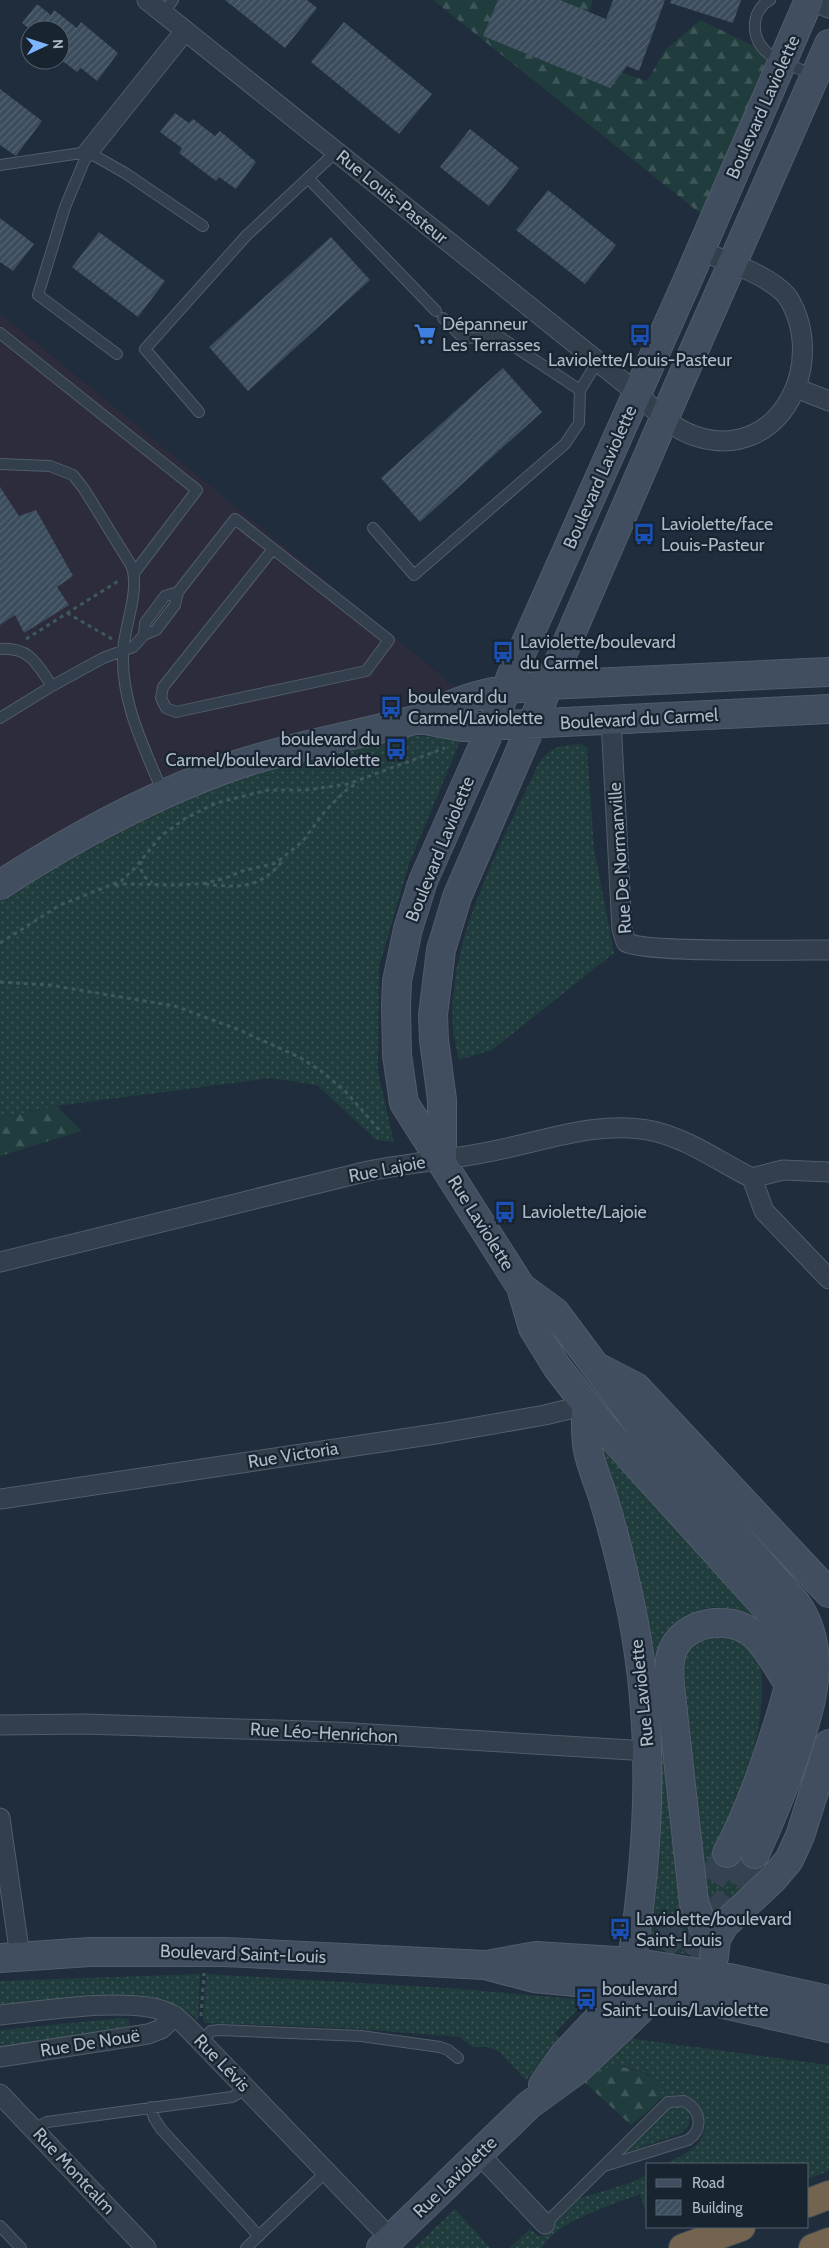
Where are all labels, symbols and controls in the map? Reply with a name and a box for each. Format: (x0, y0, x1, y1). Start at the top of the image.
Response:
north arrow (20, 20, 70, 70)
street label: Boulevard Laviolette (721, 32, 805, 182)
text: N (49, 39, 67, 50)
street label: Rue Louis-Pasteur (332, 145, 452, 249)
place label: Dépanneur Les Terrasses (442, 313, 540, 356)
supermarket icon: Dépanneur Les Terrasses (412, 321, 438, 347)
bus stop icon: Laviolette/Louis-Pasteur (627, 322, 653, 348)
place label: Laviolette/Louis-Pasteur (548, 349, 732, 371)
street label: Boulevard Laviolette (558, 402, 642, 552)
place label: Laviolette/face Louis-Pasteur (661, 513, 773, 556)
bus stop icon: Laviolette/face Louis-Pasteur (631, 521, 657, 547)
place label: Laviolette/boulevard du Carmel (520, 631, 676, 674)
bus stop icon: Laviolette/boulevard du Carmel (490, 639, 516, 665)
place label: boulevard du Carmel/Laviolette (408, 686, 543, 729)
bus stop icon: boulevard du Carmel/Laviolette (378, 694, 404, 720)
street label: Boulevard du Carmel (559, 704, 719, 734)
place label: boulevard du Carmel/boulevard Laviolette (165, 728, 380, 771)
bus stop icon: boulevard du Carmel/boulevard Laviolette (383, 736, 409, 762)
street label: Boulevard Laviolette (401, 773, 479, 925)
street label: Rue De Normanville (604, 781, 636, 935)
street label: Rue Lajoie (347, 1151, 427, 1187)
street label: Rue Laviolette (443, 1171, 519, 1275)
bus stop icon: Laviolette/Lajoie (492, 1199, 518, 1225)
place label: Laviolette/Lajoie (522, 1201, 647, 1223)
street label: Rue Victoria (246, 1437, 340, 1473)
street label: Rue Laviolette (625, 1638, 659, 1748)
street label: Rue Léo-Henrichon (249, 1718, 399, 1748)
place label: Laviolette/boulevard Saint-Louis (636, 1908, 792, 1951)
bus stop icon: Laviolette/boulevard Saint-Louis (607, 1916, 633, 1942)
street label: Boulevard Saint-Louis (160, 1940, 326, 1968)
place label: boulevard Saint-Louis/Laviolette (602, 1978, 768, 2021)
bus stop icon: boulevard Saint-Louis/Laviolette (573, 1986, 599, 2012)
street label: Rue De Nouë (39, 2024, 141, 2062)
street label: Rue Lévis (189, 2030, 255, 2096)
street label: Rue Montcalm (28, 2123, 120, 2219)
street label: Rue Laviolette (409, 2132, 501, 2222)
legend (646, 2163, 809, 2228)
text: Road (692, 2174, 725, 2192)
text: Building (692, 2199, 743, 2217)

